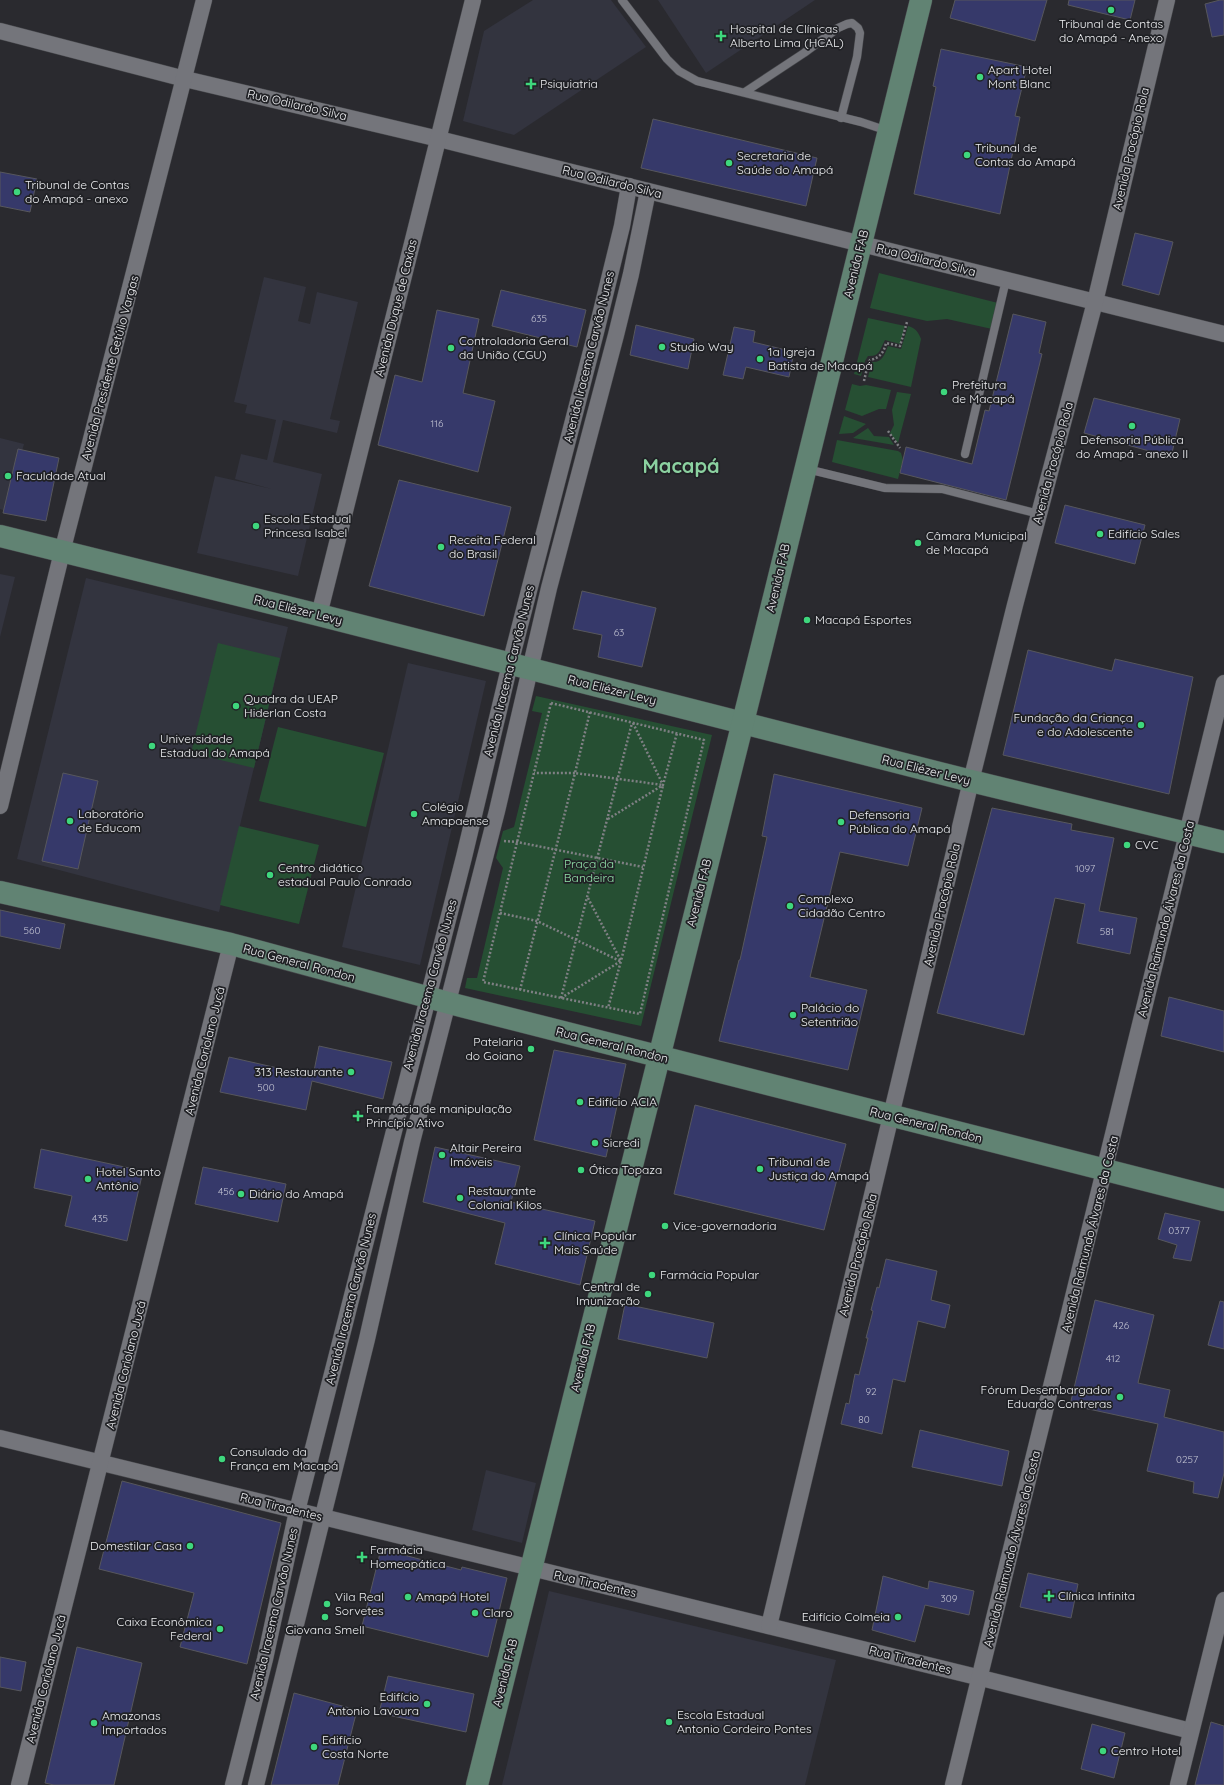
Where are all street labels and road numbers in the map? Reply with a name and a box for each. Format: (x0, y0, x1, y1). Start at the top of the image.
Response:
street label: Rua Odilardo Silva (246, 86, 348, 123)
street label: Avenida Procópio Rola (1109, 86, 1152, 212)
street label: Rua Odilardo Silva (561, 162, 663, 201)
street label: Avenida FAB (840, 228, 871, 300)
street label: Avenida Duque de Caxias (371, 237, 420, 378)
street label: Rua Odilardo Silva (875, 240, 977, 279)
street label: Avenida Iracema Carvão Nunes (560, 269, 617, 444)
street label: Avenida Presidente Getúlio Vargas (78, 273, 142, 462)
street label: Avenida Procópio Rola (1029, 400, 1076, 526)
street label: Avenida FAB (762, 542, 793, 614)
street label: Avenida Iracema Carvão Nunes (480, 583, 537, 758)
street label: Rua Eliézer Levy (252, 591, 344, 628)
street label: Rua Eliézer Levy (566, 671, 658, 708)
street label: Rua Eliézer Levy (880, 751, 972, 788)
street label: Avenida Raimundo Álvares da Costa (1134, 819, 1197, 1019)
street label: Avenida Procópio Rola (920, 842, 963, 968)
street label: Avenida FAB (683, 857, 714, 929)
street label: Avenida Iracema Carvão Nunes (399, 897, 460, 1072)
street label: Rua General Rondon (241, 940, 357, 985)
street label: Avenida Coriolano Jucá (181, 985, 228, 1117)
street label: Rua General Rondon (554, 1023, 670, 1066)
street label: Rua General Rondon (868, 1103, 984, 1146)
street label: Avenida Raimundo Álvares da Costa (1058, 1134, 1121, 1334)
street label: Avenida Procópio Rola (835, 1192, 880, 1318)
street label: Avenida Iracema Carvão Nunes (322, 1211, 379, 1386)
street label: Avenida Coriolano Jucá (102, 1299, 149, 1431)
street label: Avenida FAB (567, 1322, 598, 1394)
street label: Avenida Raimundo Álvares da Costa (980, 1449, 1043, 1649)
street label: Rua Tiradentes (238, 1489, 324, 1524)
street label: Avenida Iracema Carvão Nunes (246, 1526, 301, 1702)
street label: Rua Tiradentes (552, 1567, 638, 1600)
street label: Avenida Coriolano Jucá (22, 1613, 69, 1745)
street label: Avenida FAB (489, 1637, 520, 1709)
street label: Rua Tiradentes (867, 1642, 953, 1677)

